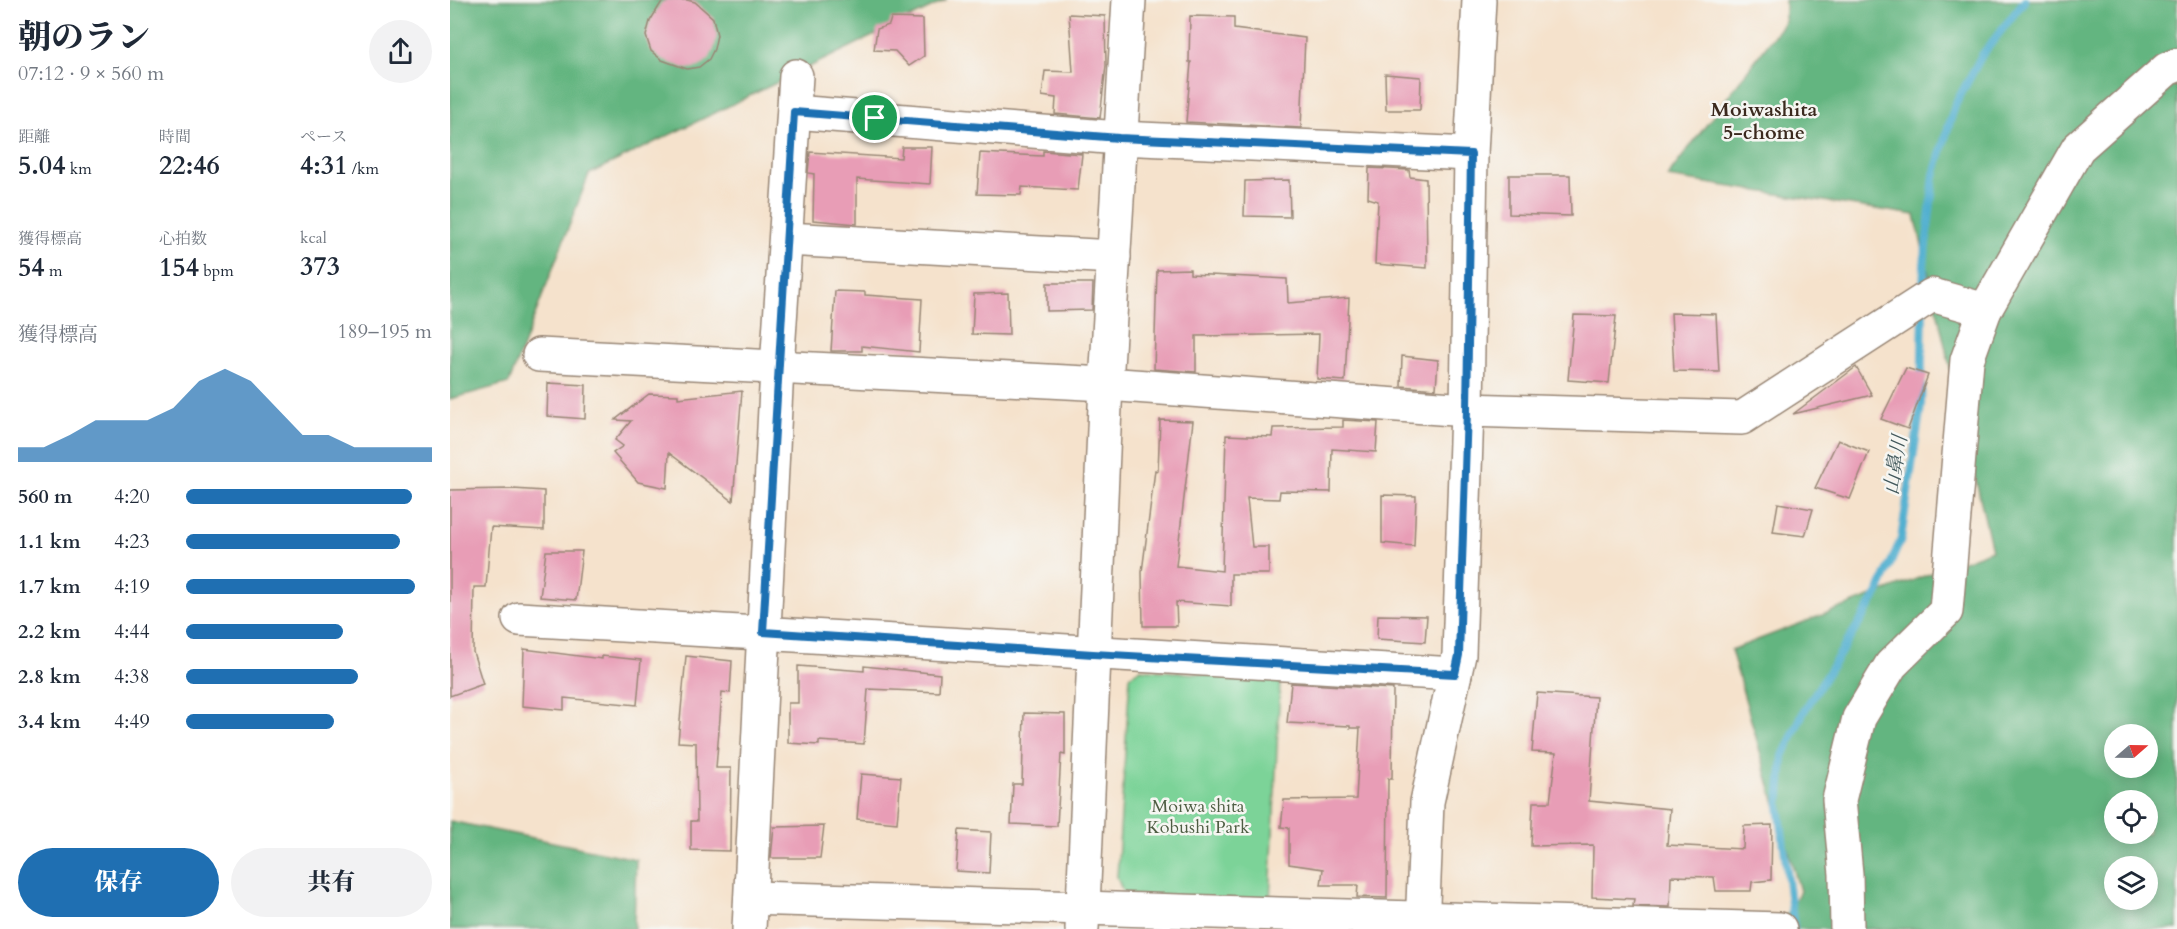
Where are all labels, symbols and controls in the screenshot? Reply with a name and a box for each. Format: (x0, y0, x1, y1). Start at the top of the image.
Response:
text: 朝のラン (18, 15, 150, 60)
button: share (369, 20, 432, 83)
text: 07:12 · 9 × 560 m (18, 60, 164, 87)
pin (849, 92, 900, 143)
district label: Moiwashita 5-chome (1711, 96, 1817, 146)
icon: arrive (858, 101, 891, 134)
text: 距離 (18, 126, 50, 148)
text: 時間 (159, 126, 191, 148)
text: ペース (300, 126, 347, 148)
text: 5.04 (18, 148, 66, 183)
text: 22:46 (159, 148, 220, 183)
text: 4:31 (300, 148, 348, 183)
text: km (66, 158, 92, 180)
text: /km (348, 158, 379, 180)
text: kcal (300, 227, 327, 249)
text: 獲得標高 (18, 228, 82, 250)
text: 心拍数 (159, 228, 207, 250)
text: 373 (300, 249, 340, 284)
text: 54 (18, 250, 45, 285)
text: 154 (159, 250, 199, 285)
text: m (45, 260, 62, 282)
text: bpm (199, 260, 234, 282)
text: 189–195 m (337, 318, 432, 345)
text: 獲得標高 (18, 321, 98, 348)
water label: 山鼻川 (1877, 431, 1914, 497)
text: 560 m (18, 483, 73, 510)
text: 4:20 (114, 483, 150, 510)
text: 1.1 km (18, 528, 81, 555)
text: 4:23 (114, 528, 150, 555)
text: 1.7 km (18, 573, 81, 600)
text: 4:19 (114, 573, 150, 600)
text: 2.2 km (18, 618, 81, 645)
text: 4:44 (114, 618, 150, 645)
text: 2.8 km (18, 663, 81, 690)
text: 4:38 (114, 663, 150, 690)
text: 3.4 km (18, 708, 81, 735)
text: 4:49 (114, 708, 150, 735)
north arrow (2104, 724, 2158, 778)
map controls (2104, 724, 2158, 910)
button: locate (2104, 790, 2158, 844)
park label: Moiwa shita Kobushi Park (1146, 794, 1250, 840)
button: 保存 (18, 848, 219, 917)
button: 共有 (231, 848, 432, 917)
button: layers (2104, 856, 2158, 910)

